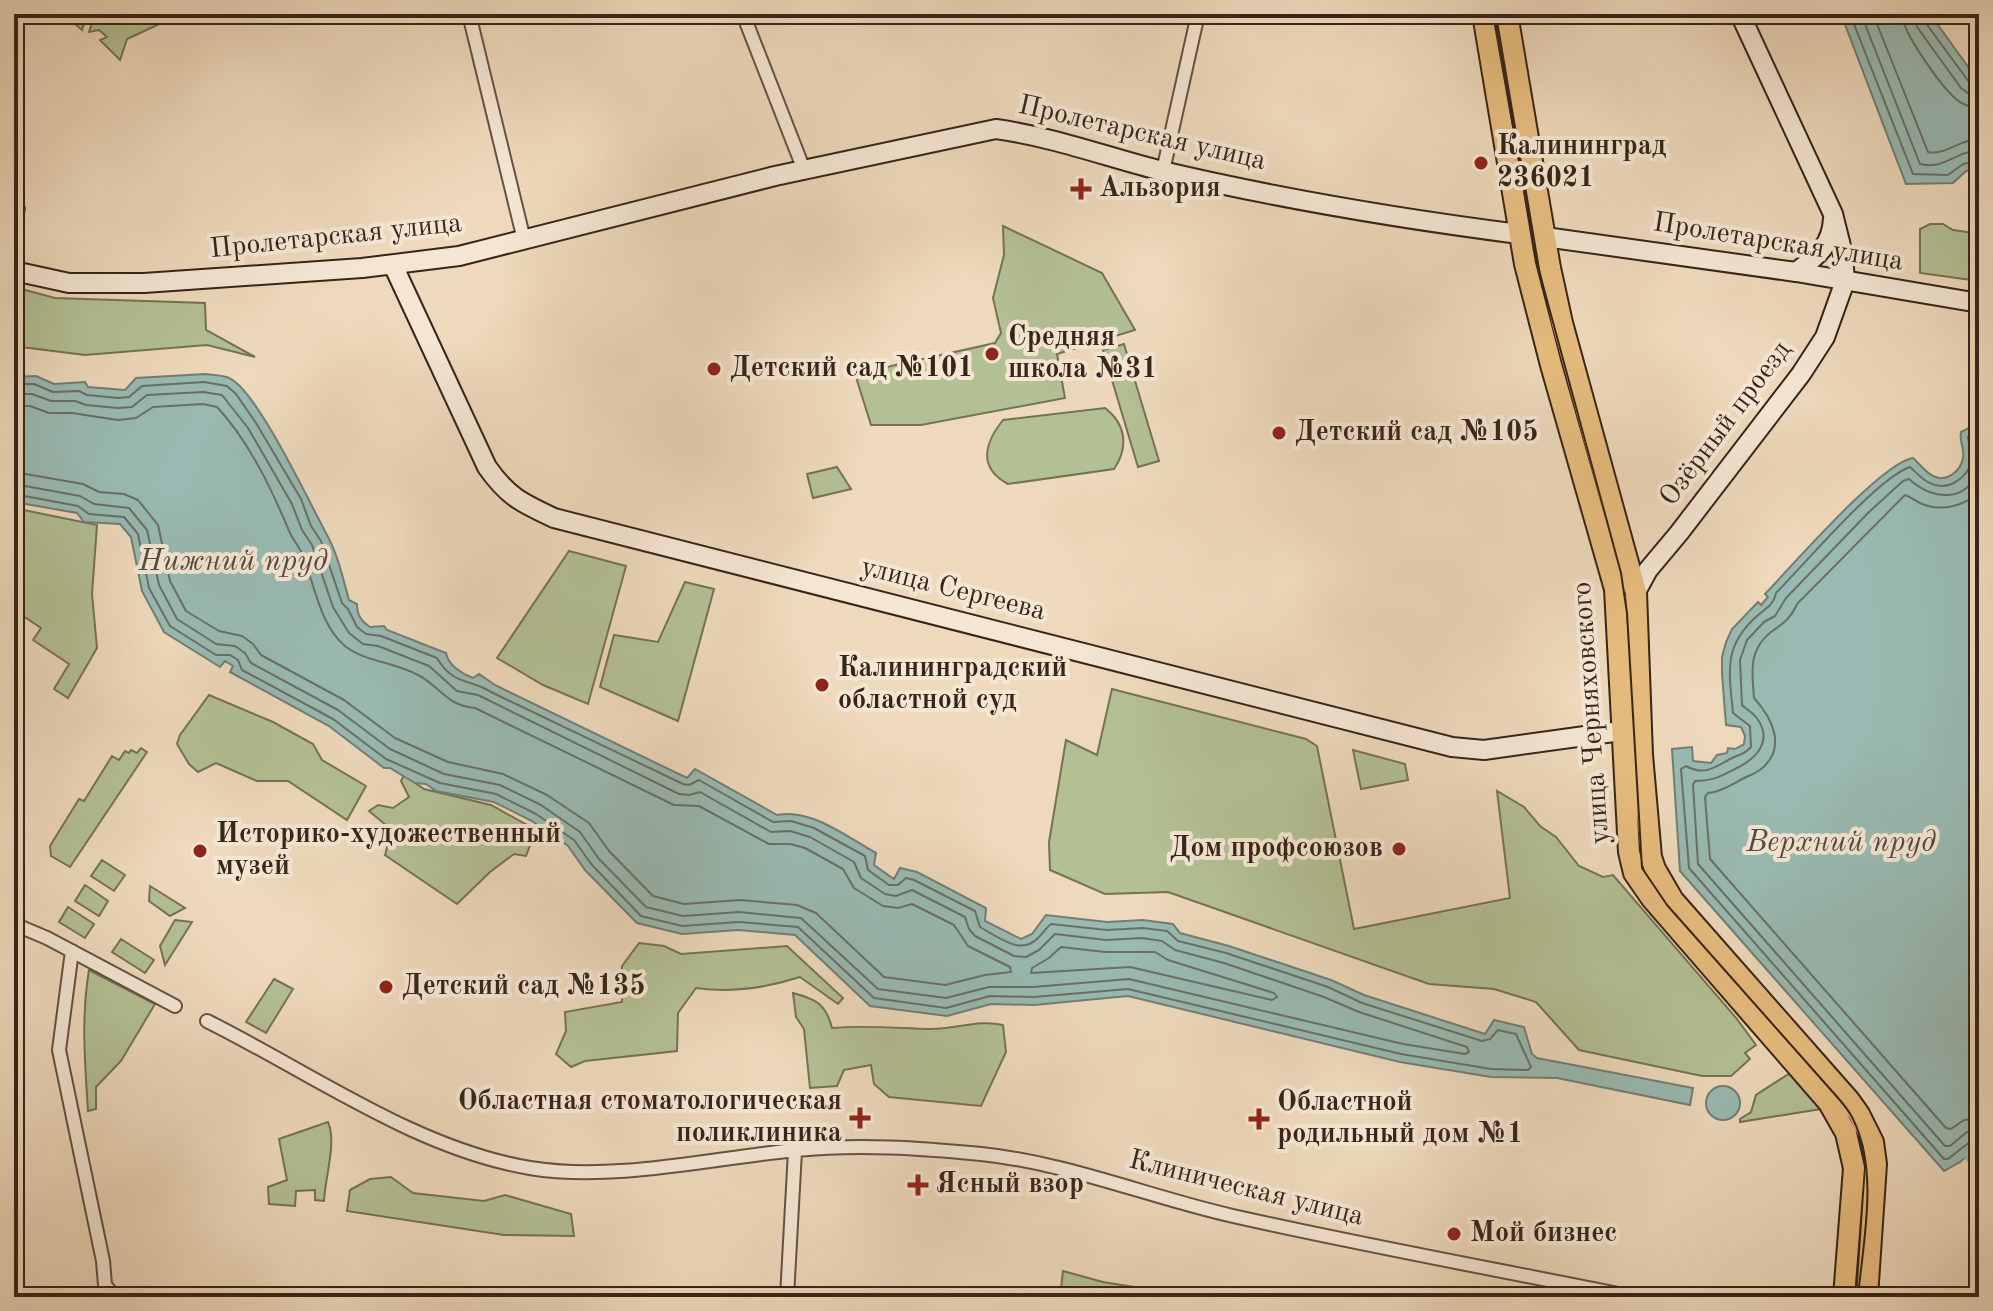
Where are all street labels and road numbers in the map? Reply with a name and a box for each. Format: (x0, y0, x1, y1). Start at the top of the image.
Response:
street label: Пролетарская улица (1016, 92, 1269, 176)
street label: Пролетарская улица (1651, 209, 1905, 277)
street label: Пролетарская улица (209, 210, 463, 264)
street label: Озёрный проезд (1655, 336, 1797, 512)
street label: улица Сергеева (858, 554, 1048, 627)
street label: улица Черняховского (1569, 581, 1615, 845)
street label: Клиническая улица (1126, 1146, 1366, 1232)

